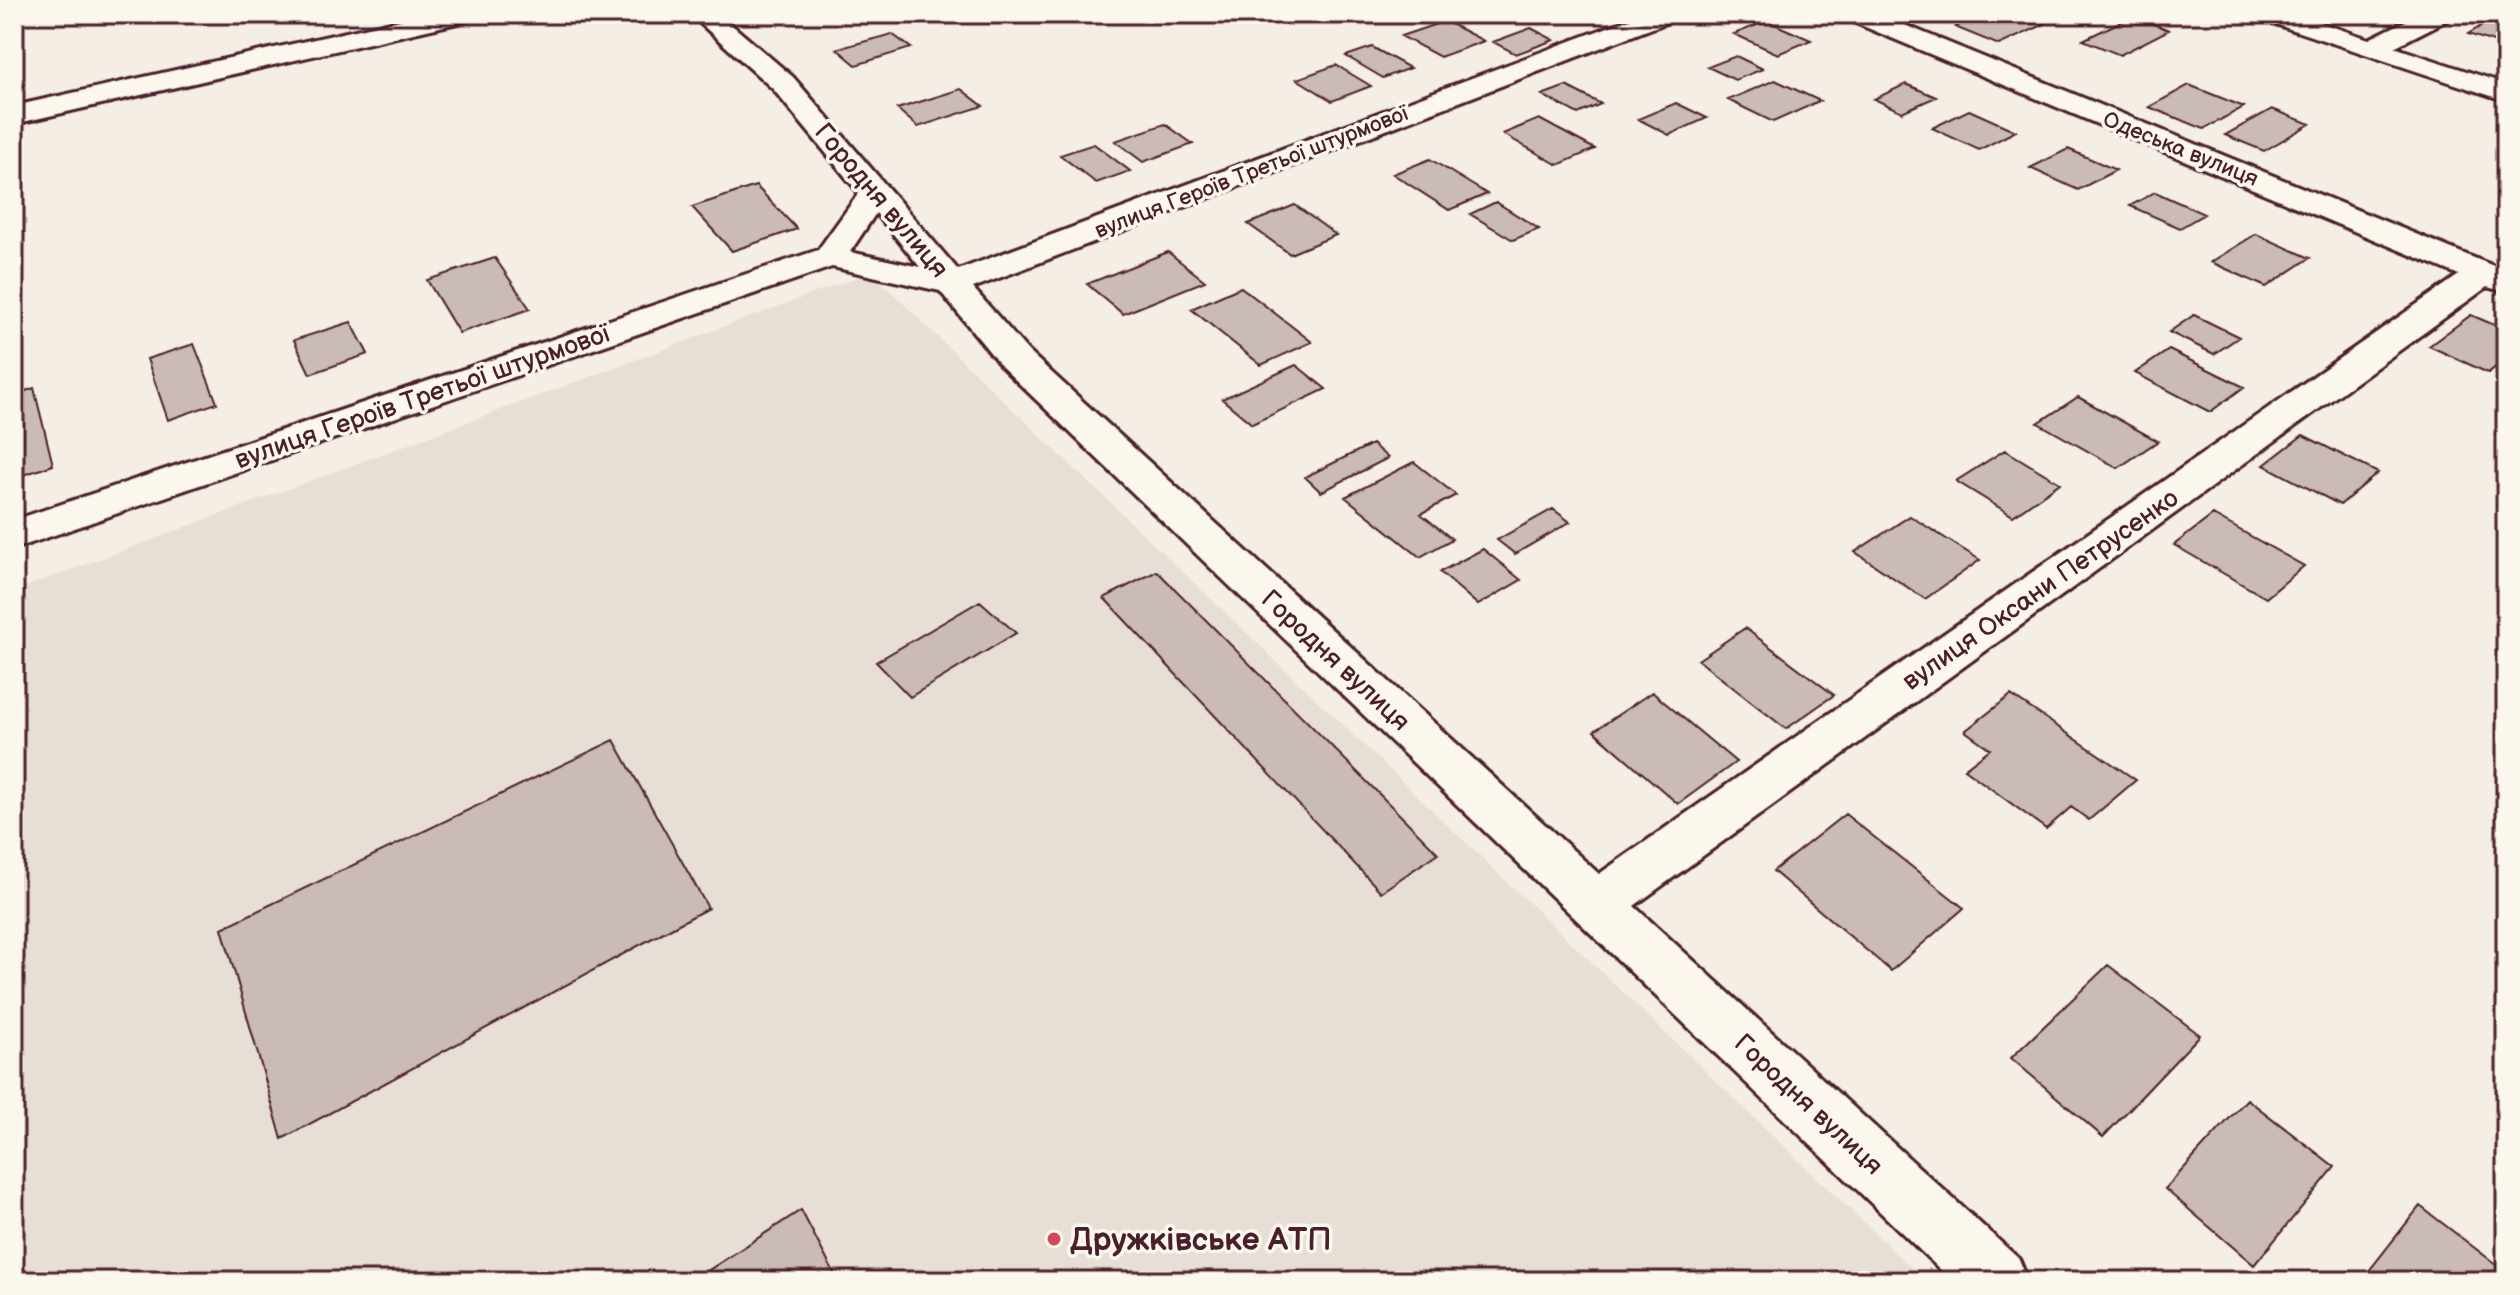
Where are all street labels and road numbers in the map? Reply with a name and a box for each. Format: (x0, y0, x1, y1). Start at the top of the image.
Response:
street label: вулиця Героїв Третьої штурмової (1091, 100, 1413, 245)
street label: Одеська вулиця (2099, 106, 2262, 193)
street label: Городня вулиця (807, 117, 954, 284)
street label: вулиця Героїв Третьої штурмової (231, 318, 615, 476)
street label: вулиця Оксани Петрусенко (1897, 483, 2185, 697)
street label: Городня вулиця (1254, 584, 1416, 738)
street label: Городня вулиця (1727, 1028, 1889, 1182)

